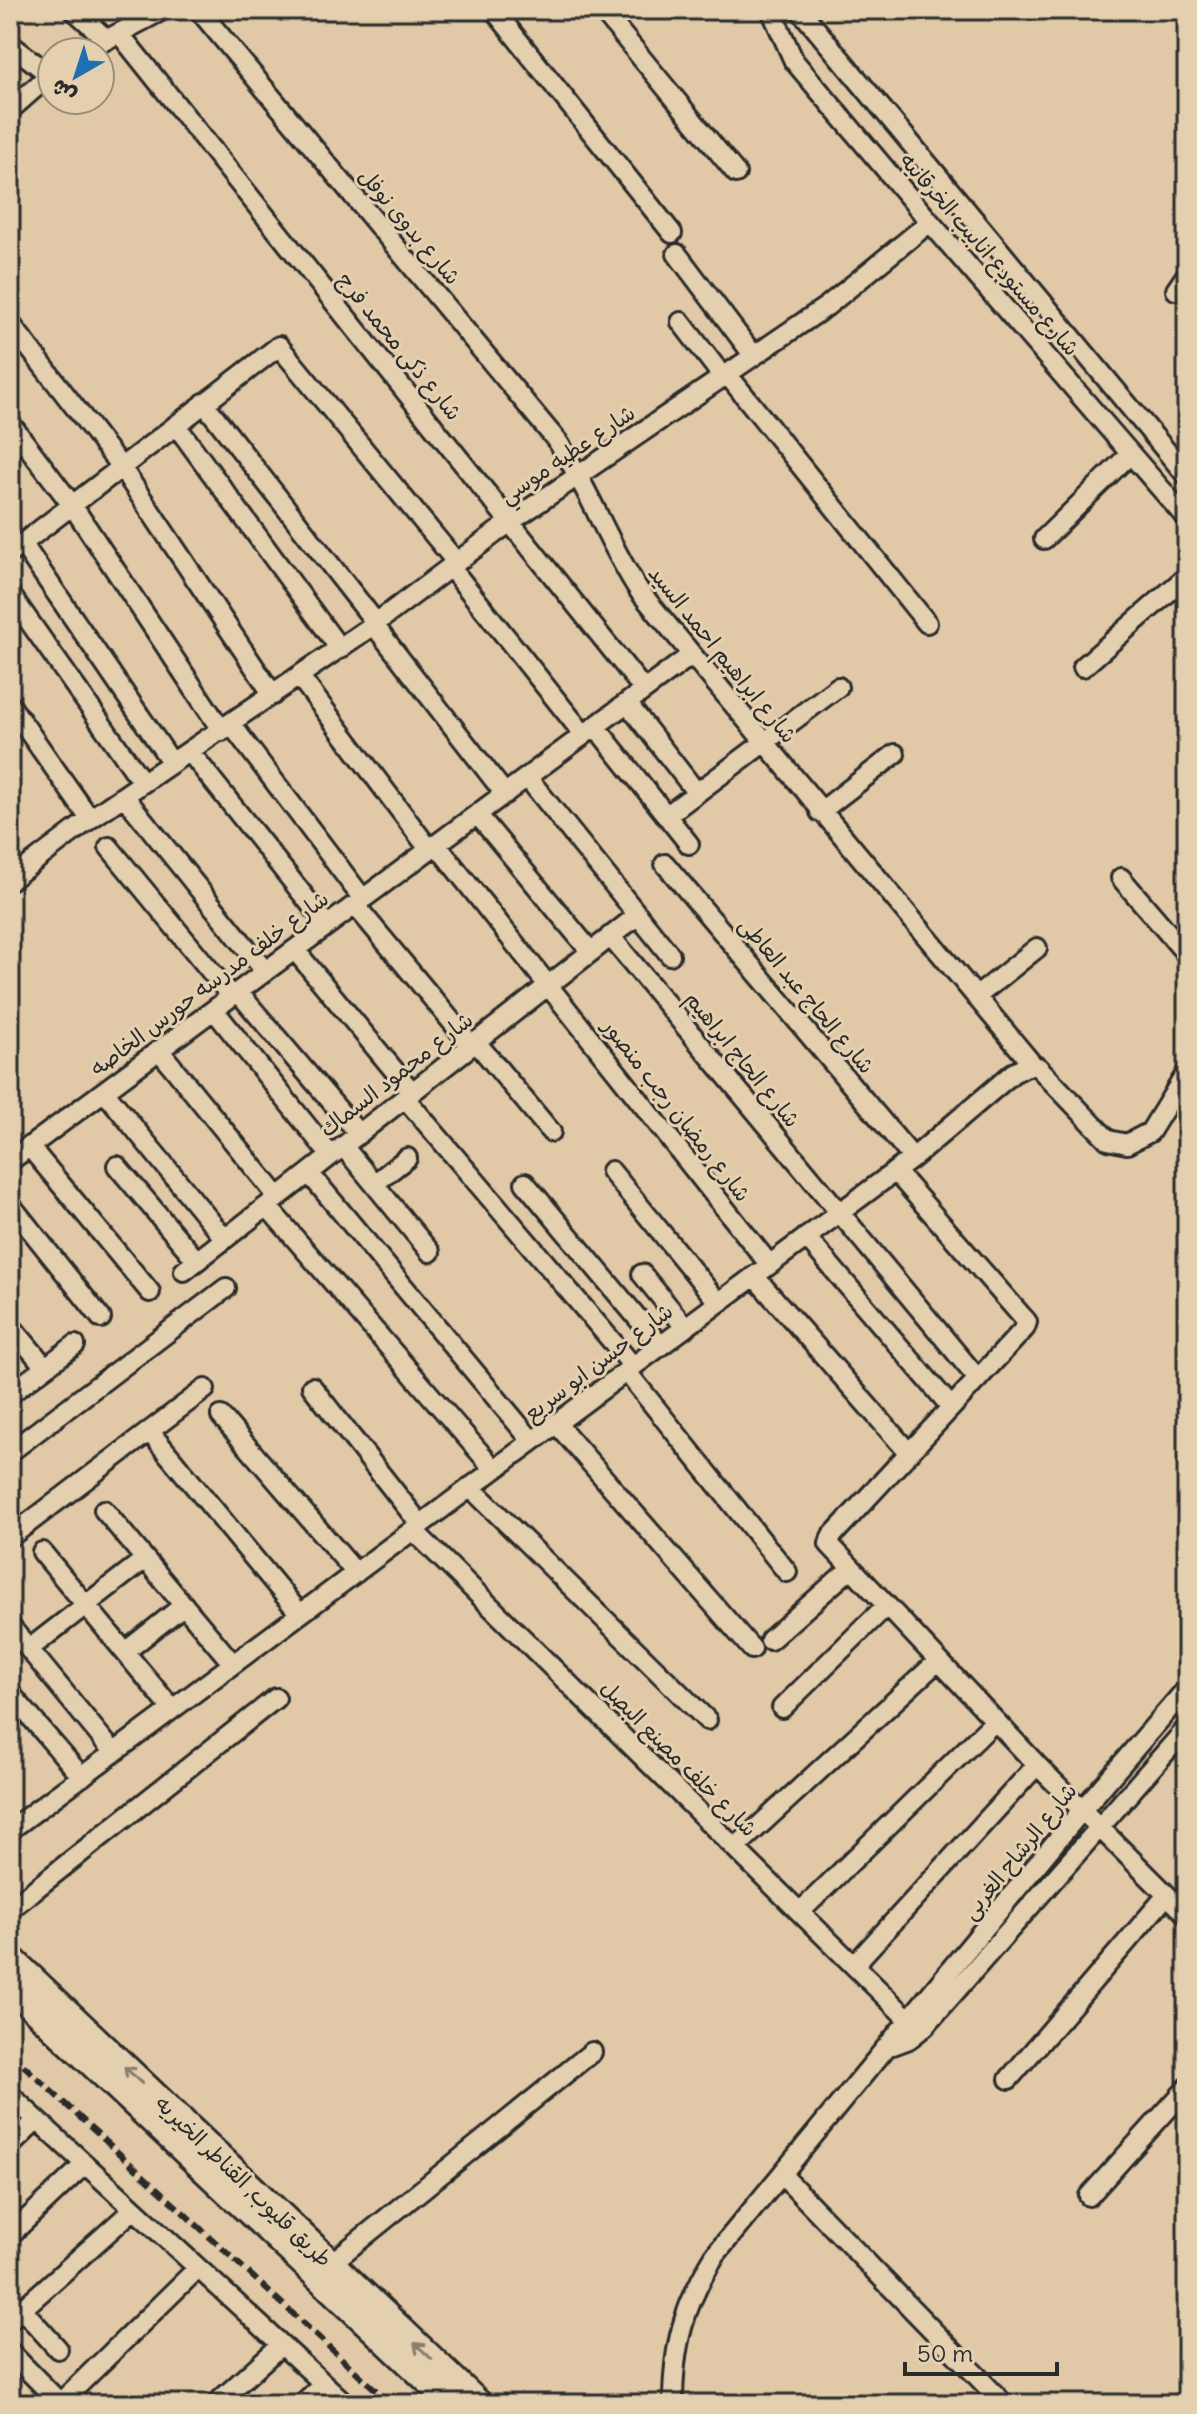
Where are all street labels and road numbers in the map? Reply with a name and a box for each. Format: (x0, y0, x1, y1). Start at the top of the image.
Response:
street label: شارع مستودع انابيب الخرقانيه (893, 147, 1086, 363)
street label: شارع بدوى نوفل (352, 162, 467, 291)
street label: شارع ذكى محمد فرج (330, 266, 468, 427)
street label: شارع عطيه موسي (494, 398, 644, 515)
street label: شارع ابراهيم احمد السيد (640, 559, 803, 750)
street label: شارع خلف مدرسه حورس الخاصه (84, 884, 335, 1084)
street label: شارع الحاج عبد العاطى (732, 911, 881, 1081)
street label: شارع الحاج ابراهيم (677, 985, 807, 1135)
street label: شارع محمود السماك (314, 1005, 480, 1144)
street label: شارع رمضان رجب منصور (594, 1011, 757, 1208)
street label: شارع حسن ابو سريع (518, 1297, 680, 1429)
street label: شارع خلف مصنع البصل (593, 1674, 763, 1844)
street label: شارع الرشاح الغربى (955, 1777, 1084, 1926)
street label: طريق قليوب, القناطر الخيريه (150, 2089, 338, 2273)

